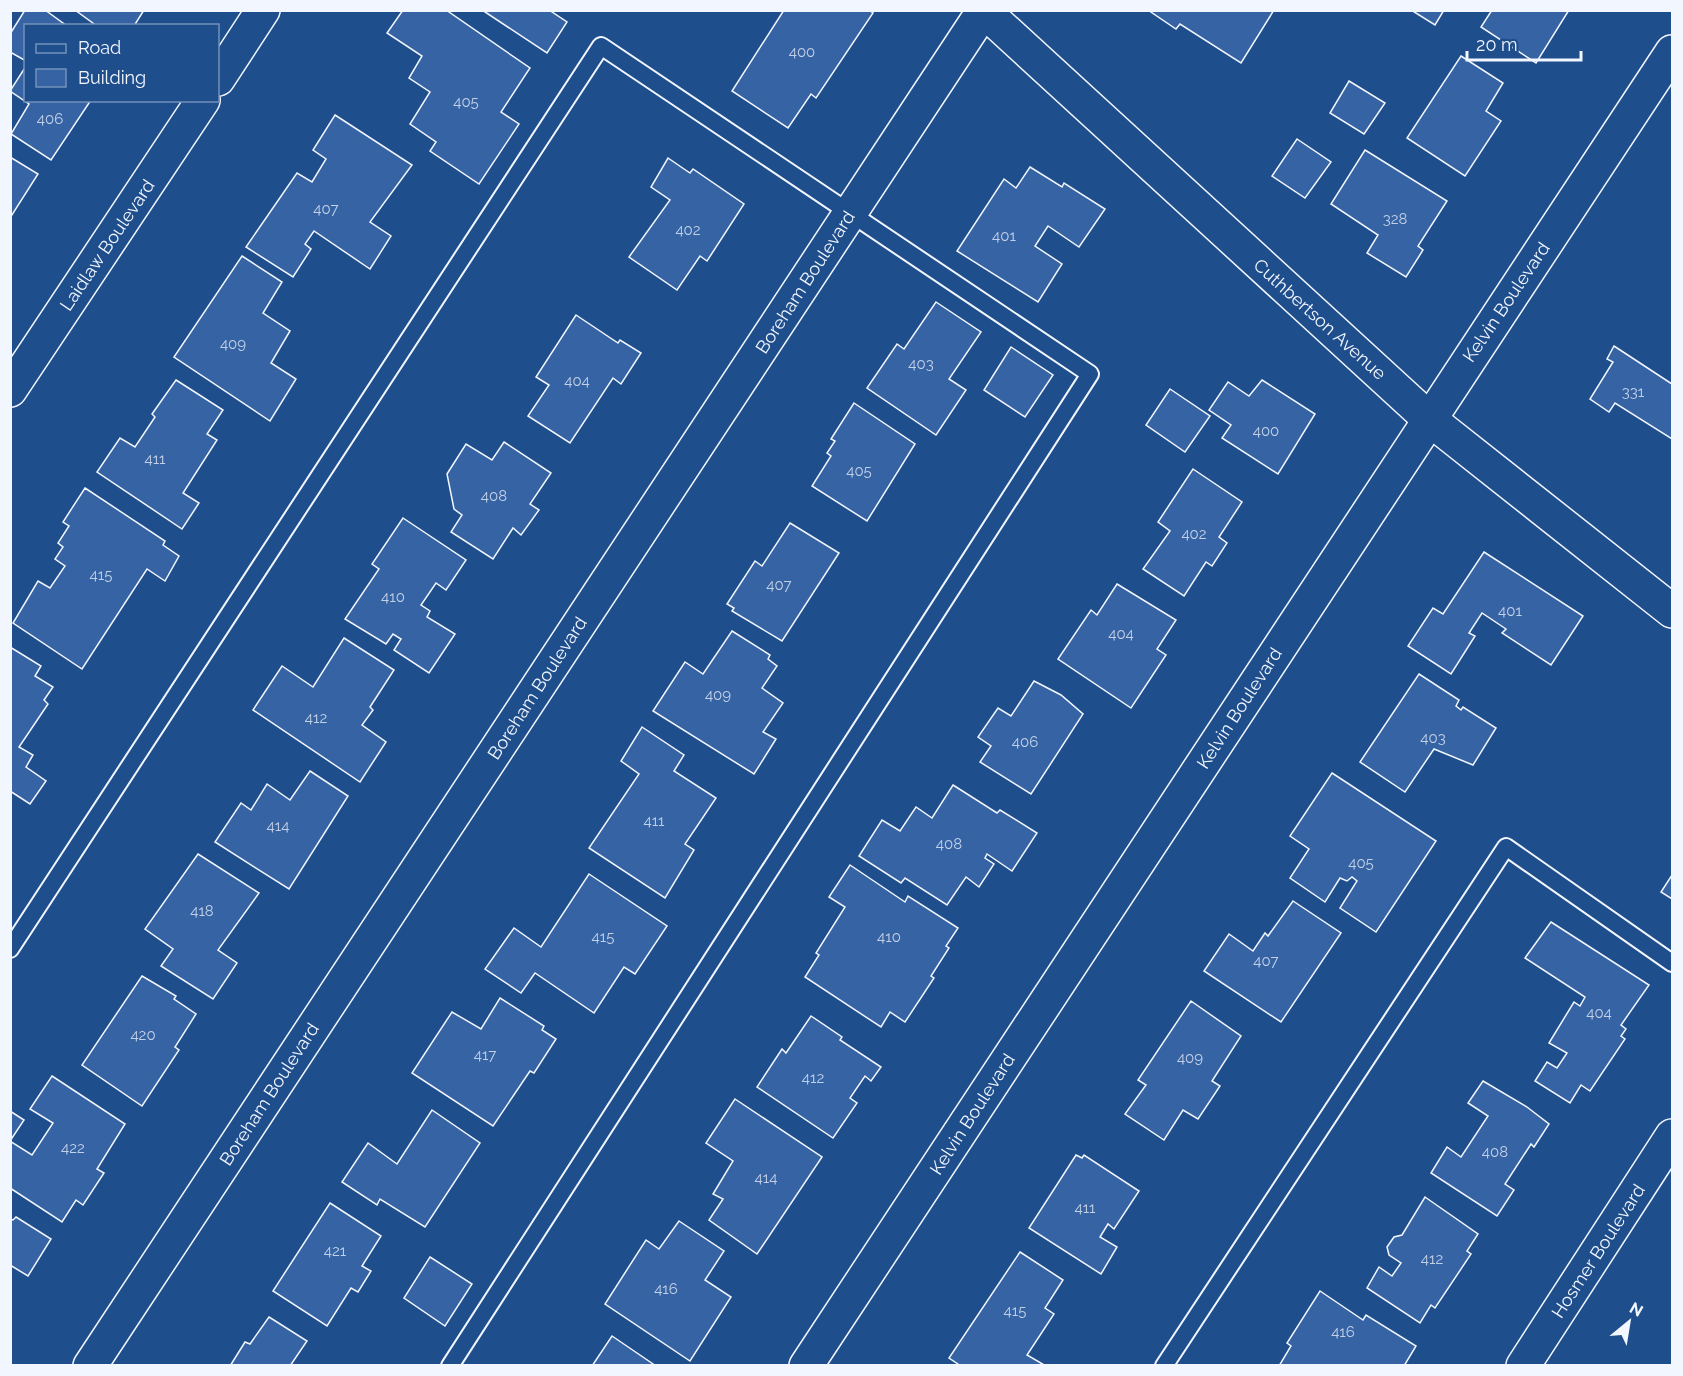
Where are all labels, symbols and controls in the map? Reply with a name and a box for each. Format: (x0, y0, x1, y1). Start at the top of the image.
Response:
legend (24, 24, 219, 102)
scale bar (1467, 24, 1581, 62)
text: 20 m (1476, 34, 1518, 55)
text: Road (78, 37, 121, 58)
house number: 400 (789, 43, 815, 61)
text: Building (78, 67, 146, 88)
house number: 405 (453, 93, 479, 111)
house number: 406 (37, 110, 63, 128)
street label: Laidlaw Boulevard (55, 175, 159, 315)
house number: 407 (313, 200, 339, 218)
street label: Boreham Boulevard (751, 207, 859, 357)
house number: 328 (1383, 210, 1407, 228)
house number: 402 (675, 221, 701, 239)
house number: 401 (992, 227, 1016, 245)
street label: Kelvin Boulevard (1458, 238, 1554, 366)
street label: Cuthbertson Avenue (1250, 254, 1391, 384)
house number: 409 (220, 335, 246, 353)
house number: 403 (908, 355, 934, 373)
house number: 404 (564, 372, 590, 390)
house number: 331 (1622, 383, 1645, 401)
house number: 400 (1253, 422, 1279, 440)
house number: 411 (144, 450, 166, 468)
house number: 405 (846, 462, 872, 480)
house number: 408 (481, 487, 507, 505)
house number: 402 (1181, 525, 1207, 543)
house number: 415 (90, 566, 112, 584)
house number: 407 (766, 576, 792, 594)
house number: 410 (381, 588, 405, 606)
house number: 401 (1498, 602, 1522, 620)
street label: Boreham Boulevard (483, 613, 591, 763)
house number: 404 (1108, 625, 1134, 643)
street label: Kelvin Boulevard (1192, 644, 1286, 772)
house number: 409 (705, 686, 731, 704)
house number: 412 (305, 709, 327, 727)
house number: 403 (1420, 729, 1446, 747)
house number: 406 (1012, 733, 1038, 751)
house number: 411 (643, 812, 665, 830)
house number: 414 (267, 817, 289, 835)
house number: 408 (936, 835, 962, 853)
house number: 405 (1348, 854, 1374, 872)
house number: 418 (190, 902, 214, 920)
house number: 415 (592, 928, 614, 946)
house number: 410 (877, 928, 901, 946)
house number: 407 (1253, 952, 1279, 970)
house number: 404 (1586, 1004, 1612, 1022)
street label: Boreham Boulevard (215, 1019, 323, 1169)
house number: 420 (130, 1026, 156, 1044)
house number: 417 (474, 1046, 496, 1064)
house number: 409 (1177, 1049, 1203, 1067)
street label: Kelvin Boulevard (925, 1050, 1019, 1178)
house number: 412 (802, 1069, 824, 1087)
house number: 422 (61, 1139, 85, 1157)
house number: 408 (1482, 1143, 1508, 1161)
house number: 414 (755, 1169, 777, 1187)
street label: Hosmer Boulevard (1547, 1180, 1649, 1322)
house number: 411 (1074, 1199, 1096, 1217)
house number: 421 (324, 1242, 347, 1260)
house number: 412 (1421, 1250, 1443, 1268)
house number: 416 (654, 1280, 678, 1298)
north arrow (1599, 1292, 1659, 1352)
text: N (1626, 1298, 1646, 1321)
house number: 415 (1004, 1302, 1026, 1320)
house number: 416 (1331, 1323, 1355, 1341)

